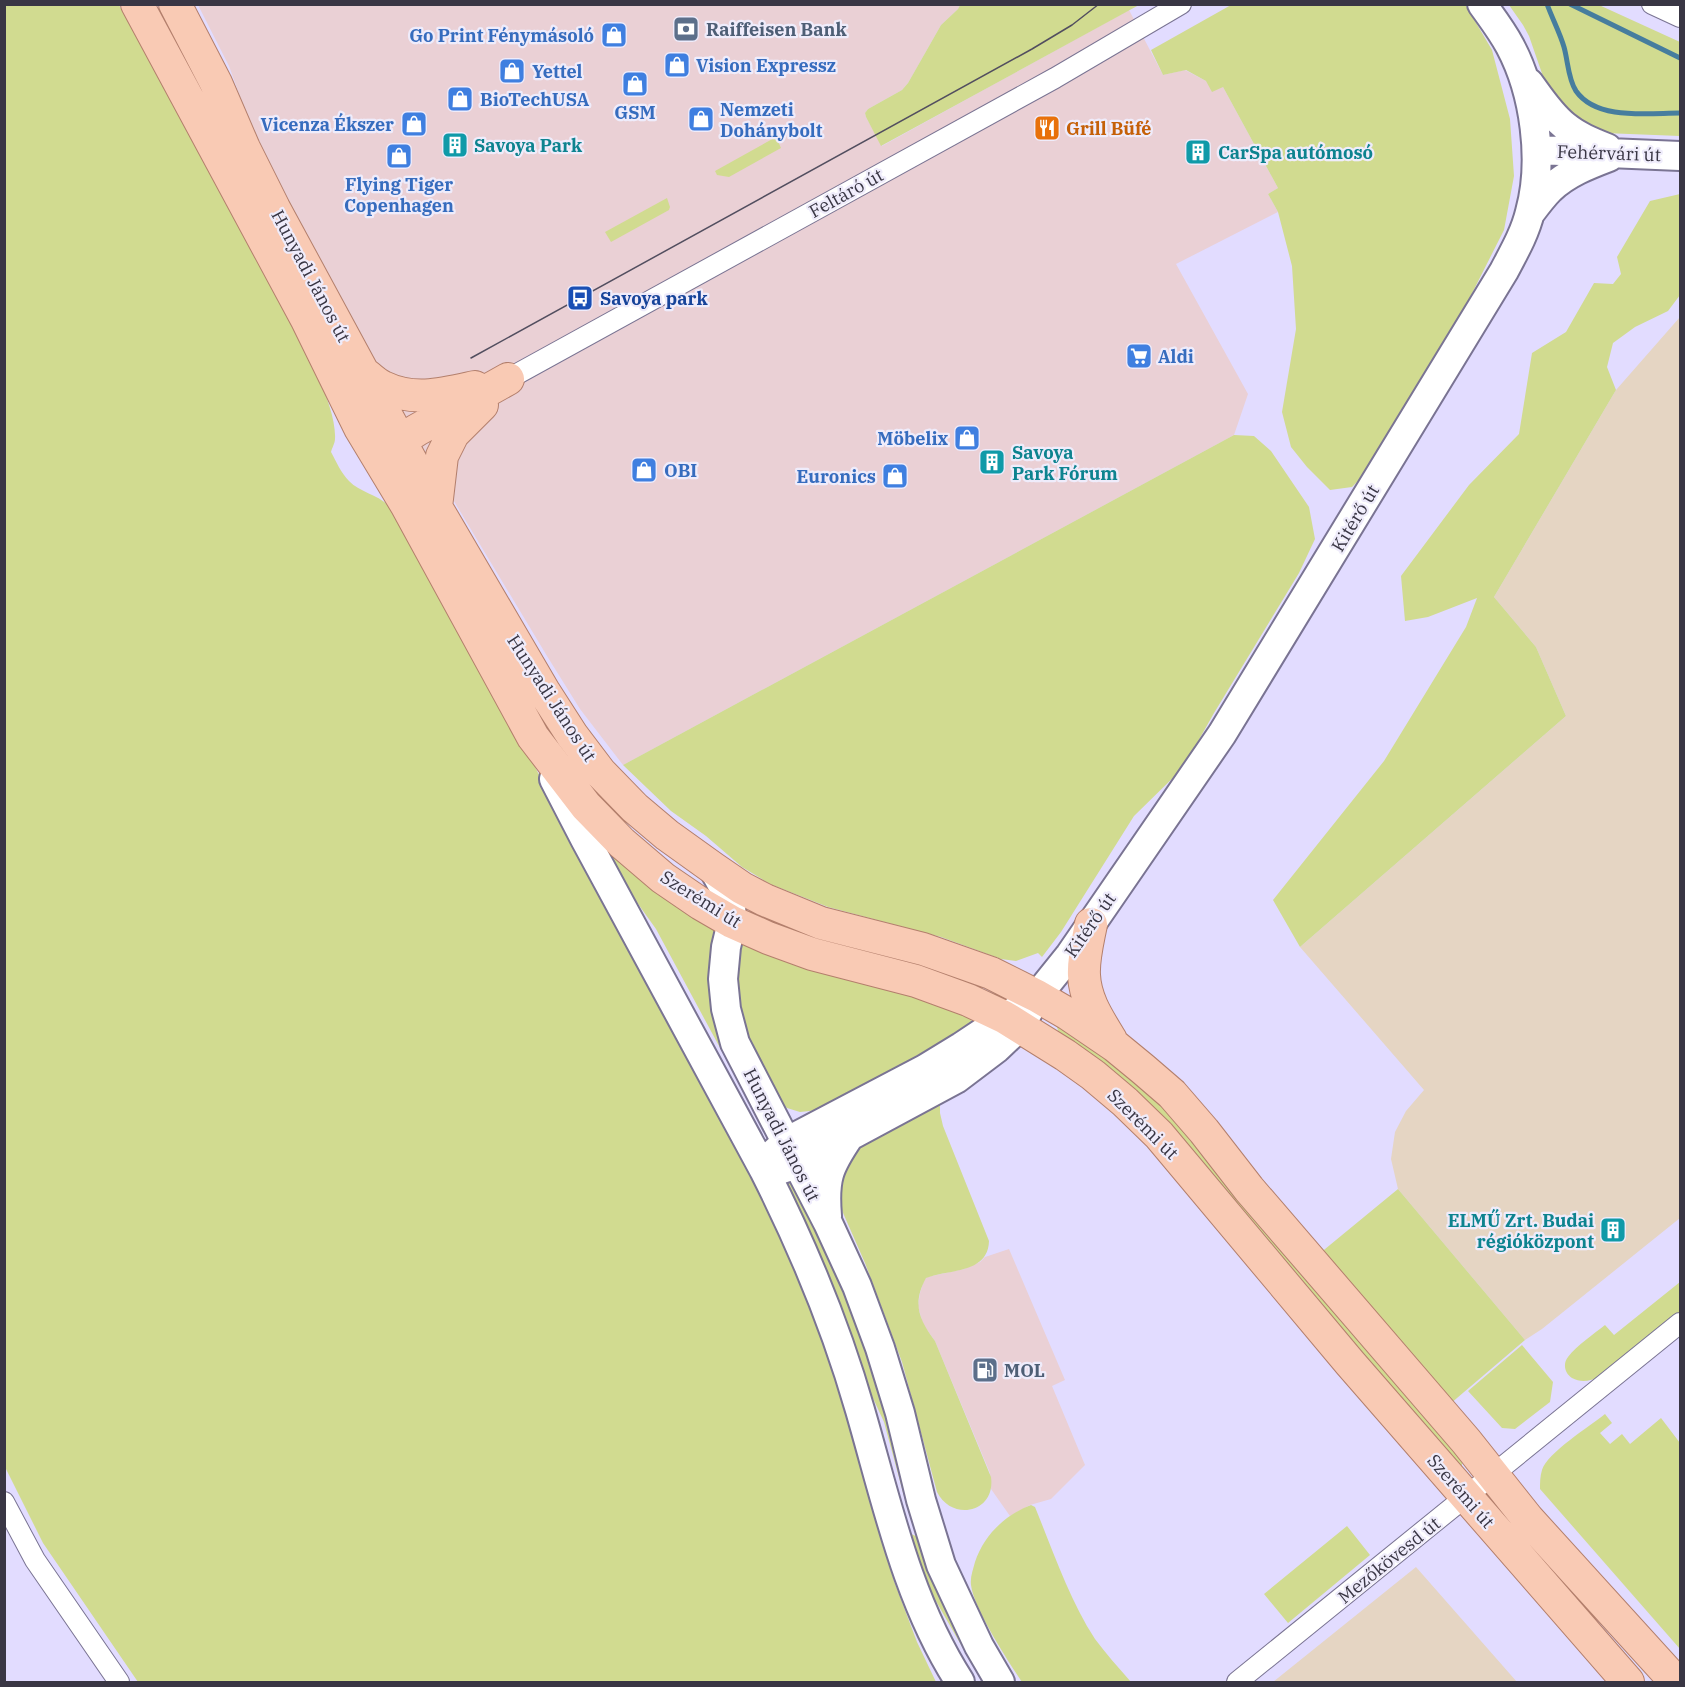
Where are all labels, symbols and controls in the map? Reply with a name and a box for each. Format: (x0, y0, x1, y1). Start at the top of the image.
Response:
bank icon: Raiffeisen Bank (671, 14, 701, 44)
place label: Raiffeisen Bank (706, 18, 847, 41)
shop icon: Go Print Fénymásoló (599, 20, 629, 50)
place label: Go Print Fénymásoló (409, 24, 594, 47)
shop icon: Vision Expressz (662, 50, 692, 80)
place label: Vision Expressz (696, 54, 836, 77)
shop icon: Yettel (497, 56, 527, 86)
place label: Yettel (532, 60, 583, 83)
shop icon: GSM (620, 69, 650, 99)
shop icon: BioTechUSA (445, 84, 475, 114)
place label: BioTechUSA (480, 88, 590, 111)
place label: Nemzeti Dohánybolt (720, 98, 823, 142)
place label: GSM (614, 101, 656, 124)
shop icon: Nemzeti Dohánybolt (686, 104, 716, 134)
shop icon: Vicenza Ékszer (399, 109, 429, 139)
place label: Vicenza Ékszer (261, 112, 394, 136)
restaurant icon: Grill Büfé (1032, 113, 1062, 143)
place label: Grill Büfé (1066, 117, 1152, 140)
building icon: Savoya Park (440, 130, 470, 160)
place label: Savoya Park (474, 134, 583, 157)
building icon: CarSpa autómosó (1183, 137, 1213, 167)
street label: Fehérvári út (1557, 140, 1661, 166)
shop icon: Flying Tiger Copenhagen (384, 141, 414, 171)
place label: CarSpa autómosó (1218, 141, 1373, 164)
street label: Feltáró út (805, 163, 887, 223)
place label: Flying Tiger Copenhagen (344, 173, 454, 217)
street label: Hunyadi János út (266, 206, 356, 346)
bus stop icon: Savoya park (565, 283, 595, 313)
place label: Savoya park (600, 287, 708, 310)
supermarket icon: Aldi (1124, 341, 1154, 371)
place label: Aldi (1158, 345, 1194, 368)
shop icon: Möbelix (952, 423, 982, 453)
place label: Möbelix (877, 427, 948, 450)
place label: Savoya Park Fórum (1012, 441, 1118, 485)
building icon: Savoya Park Fórum (977, 447, 1007, 477)
shop icon: OBI (629, 455, 659, 485)
place label: OBI (664, 459, 697, 482)
shop icon: Euronics (880, 461, 910, 491)
place label: Euronics (796, 465, 876, 488)
street label: Kitérő út (1326, 480, 1384, 556)
street label: Hunyadi János út (502, 630, 602, 766)
street label: Szerémi út (656, 865, 746, 933)
street label: Kitérő út (1059, 888, 1121, 962)
street label: Hunyadi János út (738, 1064, 826, 1206)
street label: Szerémi út (1103, 1084, 1183, 1164)
place label: ELMŰ Zrt. Budai régióközpont (1448, 1208, 1594, 1253)
building icon: ELMŰ Zrt. Budai régióközpont (1598, 1215, 1628, 1245)
fuel station icon: MOL (970, 1355, 1000, 1385)
place label: MOL (1004, 1359, 1045, 1382)
street label: Szerémi út (1422, 1449, 1500, 1533)
street label: Mezőkövesd út (1333, 1512, 1445, 1608)

